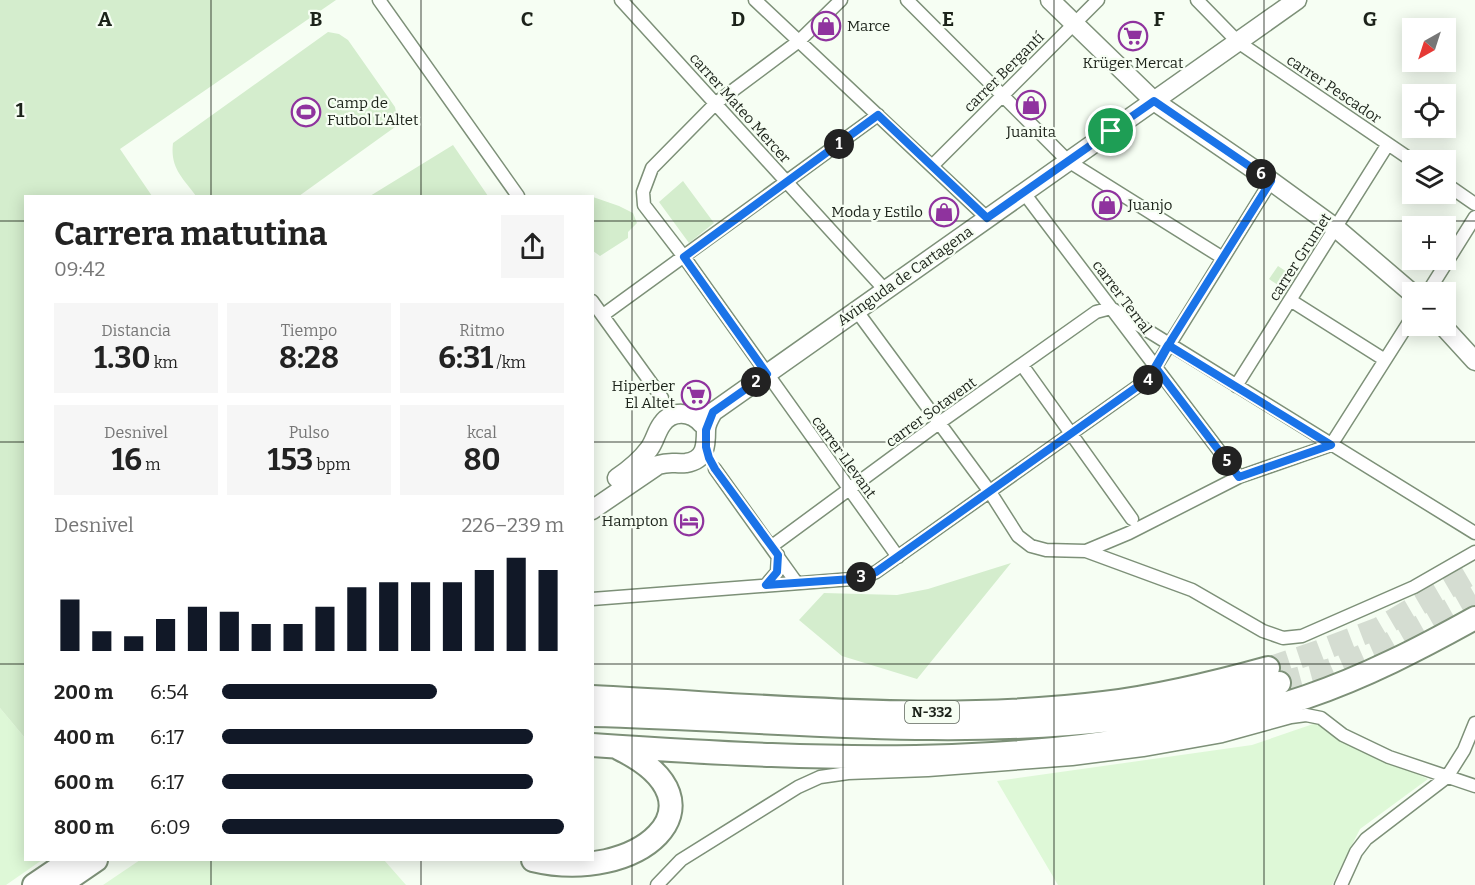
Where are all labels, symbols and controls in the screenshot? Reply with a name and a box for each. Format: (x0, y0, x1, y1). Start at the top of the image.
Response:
text: A (98, 7, 113, 31)
text: B (310, 7, 323, 31)
text: C (521, 7, 533, 31)
text: D (731, 7, 745, 31)
text: E (942, 7, 954, 31)
text: F (1153, 7, 1165, 31)
text: G (1363, 7, 1377, 31)
shop icon: Marce (810, 10, 842, 42)
place label: Marce (847, 17, 890, 35)
north arrow (1402, 18, 1456, 72)
map controls (1402, 18, 1456, 336)
supermarket icon: Krüger Mercat (1117, 20, 1149, 52)
street label: carrer Bergantí (960, 28, 1048, 116)
street label: carrer Mateo Mercer (686, 49, 795, 167)
street label: carrer Pescador (1283, 51, 1385, 127)
place label: Krüger Mercat (1083, 54, 1184, 72)
button: locate (1402, 84, 1456, 138)
shop icon: Juanita (1015, 89, 1047, 121)
place label: Camp de Futbol L'Altet (327, 94, 419, 129)
sports icon: Camp de Futbol L'Altet (290, 96, 322, 128)
text: 1 (16, 98, 25, 122)
pin (1085, 105, 1136, 156)
icon: arrive (1094, 114, 1127, 147)
place label: Juanita (1005, 123, 1056, 141)
pin: 1 (824, 129, 854, 159)
text: 1 (836, 134, 842, 153)
button: layers (1402, 150, 1456, 204)
pin: 6 (1246, 159, 1276, 189)
text: 6 (1256, 164, 1266, 183)
shop icon: Juanjo (1091, 189, 1123, 221)
shop icon: Moda y Estilo (928, 196, 960, 228)
place label: Juanjo (1127, 196, 1172, 214)
place label: Moda y Estilo (831, 203, 923, 221)
street label: carrer Grumet (1265, 209, 1335, 304)
text: Carrera matutina (54, 214, 327, 254)
button: share (501, 215, 564, 278)
button: + (1402, 216, 1456, 270)
street label: Avinguda de Cartagena (834, 222, 976, 330)
text: 09:42 (54, 257, 105, 281)
street label: carrer Terral (1088, 257, 1156, 337)
button: − (1402, 282, 1456, 336)
text: Distancia (101, 321, 171, 340)
text: Tiempo (281, 321, 337, 340)
text: Ritmo (459, 321, 505, 340)
text: 1.30 (94, 340, 151, 376)
text: 8:28 (279, 340, 339, 376)
text: 6:31 (438, 340, 493, 376)
text: km (151, 353, 178, 372)
text: /km (493, 353, 526, 372)
pin: 4 (1133, 365, 1163, 395)
pin: 2 (741, 367, 771, 397)
text: 4 (1143, 370, 1153, 389)
text: 2 (751, 372, 761, 391)
street label: carrer Sotavent (882, 373, 980, 451)
place label: Hiperber El Altet (612, 377, 676, 412)
supermarket icon: Hiperber El Altet (680, 379, 712, 411)
street label: carrer Llevant (808, 412, 880, 502)
text: Desnivel (104, 423, 168, 442)
text: Pulso (289, 423, 329, 442)
text: kcal (467, 423, 497, 442)
text: 16 (111, 442, 142, 478)
text: 153 (267, 442, 313, 478)
text: 80 (463, 442, 501, 478)
pin: 5 (1212, 446, 1242, 476)
text: 5 (1223, 451, 1231, 470)
text: m (142, 455, 161, 474)
text: bpm (313, 455, 351, 474)
hotel icon: Hampton (673, 505, 705, 537)
place label: Hampton (602, 512, 669, 530)
text: Desnivel (54, 513, 134, 537)
text: 226–239 m (461, 513, 564, 537)
pin: 3 (846, 562, 876, 592)
text: 3 (856, 567, 866, 586)
text: 200 m (54, 680, 113, 704)
text: 6:54 (150, 680, 188, 704)
road number: N-332 (905, 701, 959, 723)
text: 400 m (54, 725, 114, 749)
text: 6:17 (150, 725, 184, 749)
text: 600 m (54, 770, 114, 794)
text: 6:17 (150, 770, 184, 794)
text: 800 m (54, 815, 114, 839)
text: 6:09 (150, 815, 191, 839)

